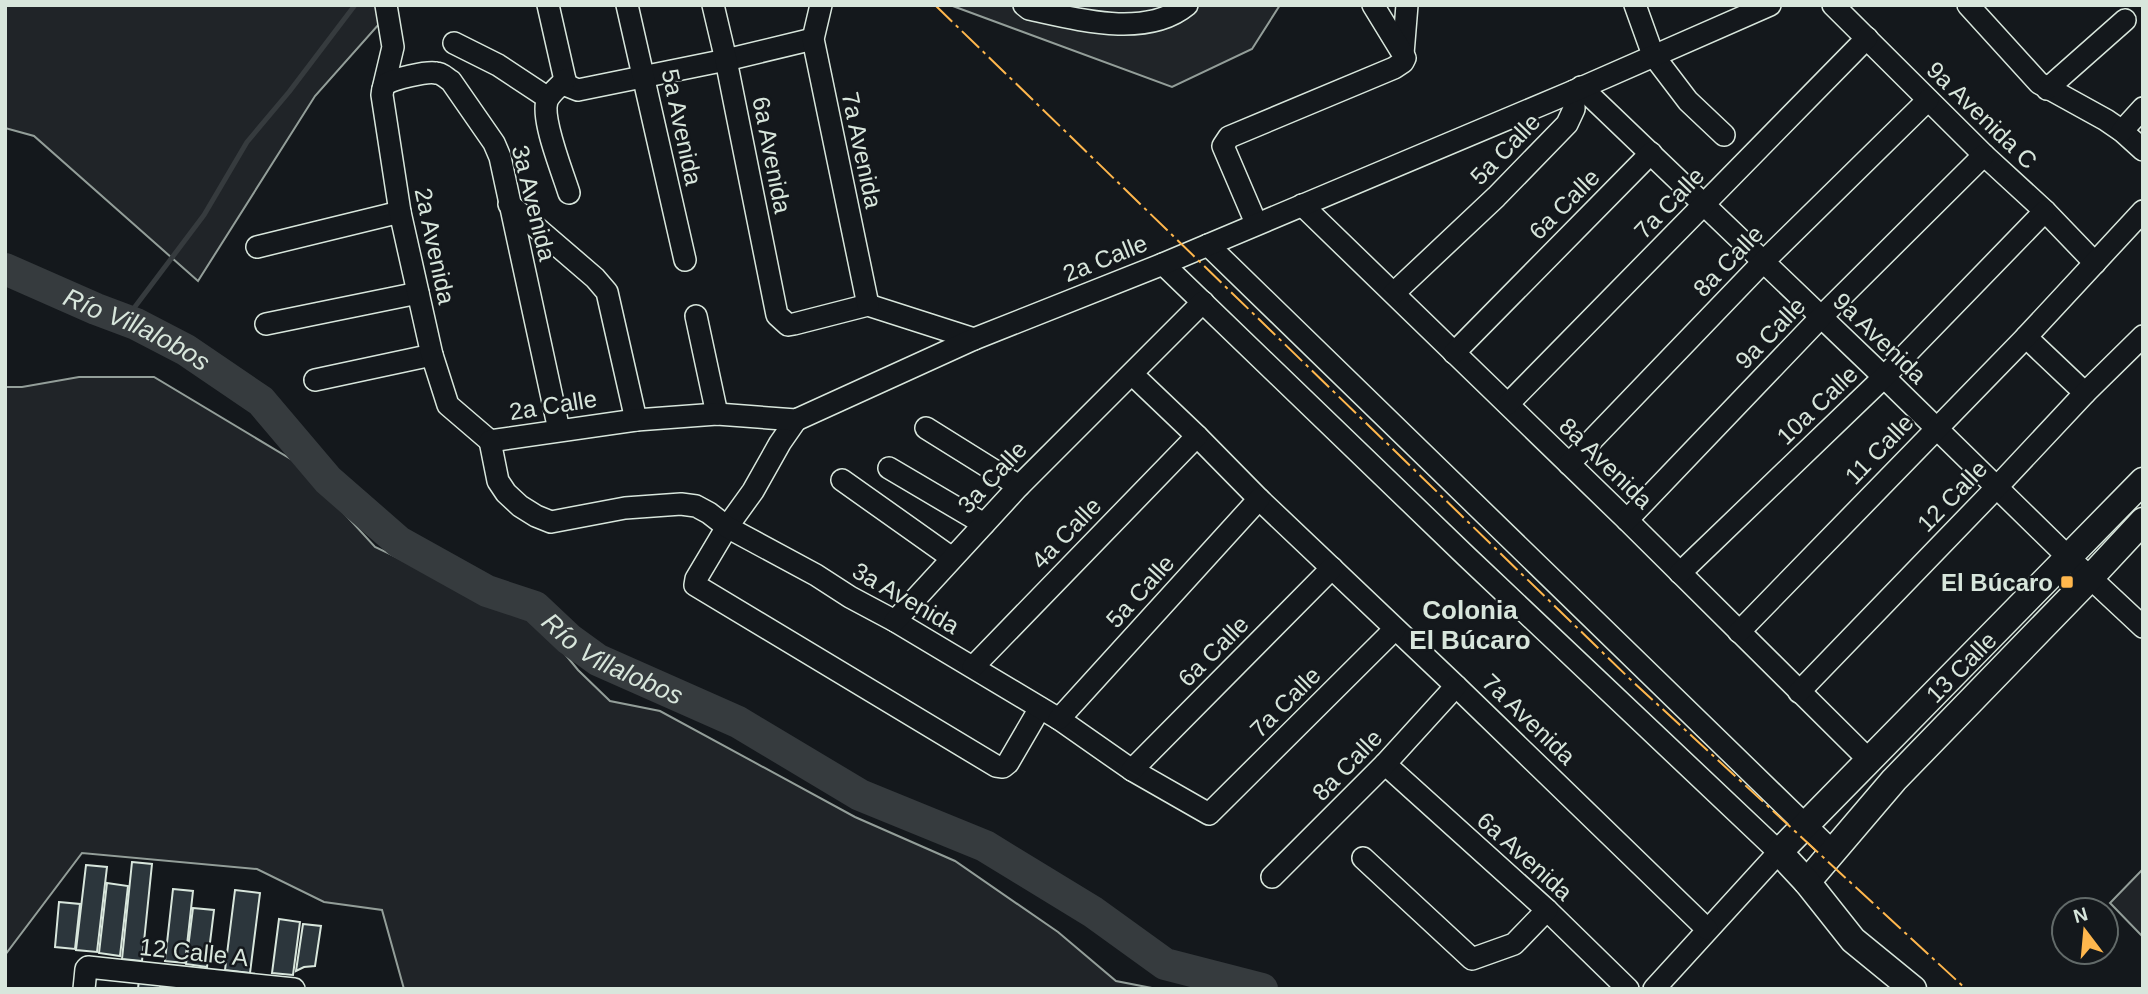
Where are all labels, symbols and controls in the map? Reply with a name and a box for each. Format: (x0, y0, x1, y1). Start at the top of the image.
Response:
street label: 9a Avenida C (1921, 56, 2043, 174)
street label: 5a Avenida (656, 66, 708, 188)
street label: 7a Avenida (836, 89, 888, 211)
street label: 6a Avenida (747, 94, 797, 216)
street label: 5a Calle (1465, 108, 1545, 190)
street label: 3a Avenida (507, 142, 562, 264)
street label: 7a Calle (1629, 162, 1709, 244)
street label: 6a Calle (1523, 163, 1605, 245)
street label: 2a Avenida (409, 185, 461, 307)
street label: 8a Calle (1688, 220, 1768, 302)
street label: 2a Calle (1059, 229, 1151, 287)
water label: Río Villalobos (59, 282, 216, 377)
street label: 9a Avenida (1828, 287, 1932, 389)
street label: 9a Calle (1730, 292, 1810, 374)
street label: 10a Calle (1771, 360, 1863, 450)
street label: 2a Calle (507, 385, 599, 425)
street label: 11 Calle (1839, 409, 1919, 489)
street label: 8a Avenida (1554, 412, 1658, 514)
street label: 3a Calle (952, 436, 1032, 518)
street label: 12 Calle (1912, 455, 1992, 537)
street label: 4a Calle (1026, 492, 1106, 574)
street label: 5a Calle (1101, 549, 1179, 633)
street label: 3a Avenida (848, 557, 965, 640)
place label: El Búcaro (1941, 569, 2053, 596)
marker: El Búcaro (2059, 574, 2075, 590)
district label: Colonia El Búcaro (1409, 595, 1531, 655)
water label: Río Villalobos (536, 607, 688, 711)
street label: 6a Calle (1172, 610, 1254, 692)
street label: 13 Calle (1920, 626, 2001, 708)
street label: 7a Calle (1244, 661, 1326, 743)
street label: 7a Avenida (1477, 668, 1581, 770)
street label: 8a Calle (1307, 724, 1387, 806)
street label: 6a Avenida (1472, 806, 1578, 906)
north arrow (2050, 896, 2120, 966)
text: N (2071, 903, 2090, 927)
street label: 12 Calle A (138, 933, 250, 971)

